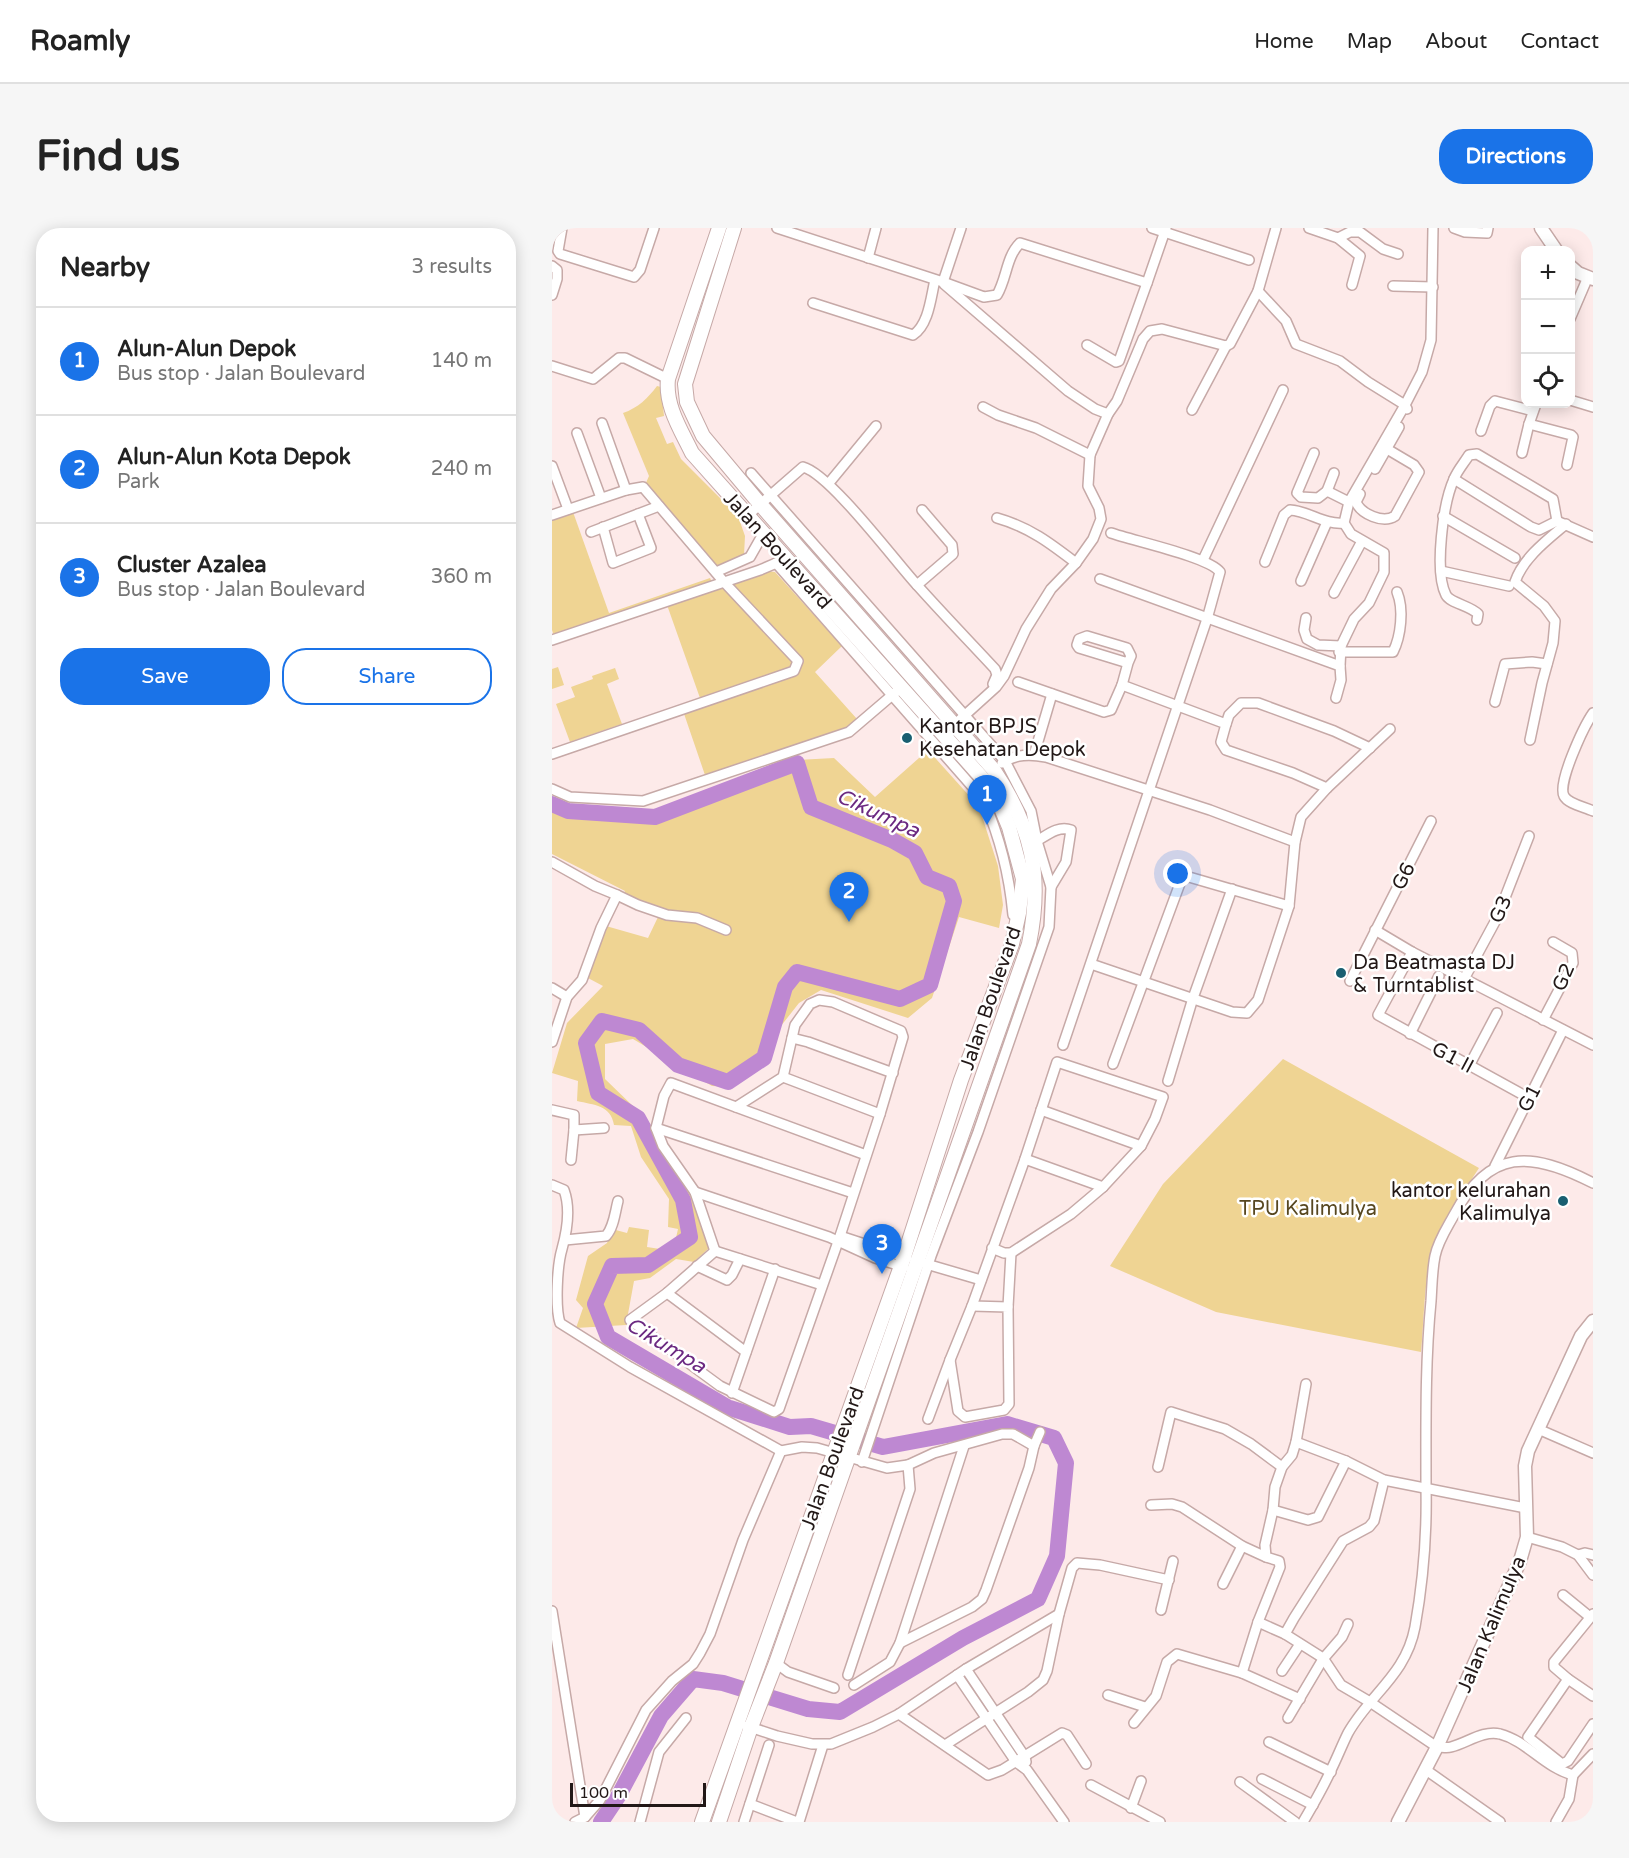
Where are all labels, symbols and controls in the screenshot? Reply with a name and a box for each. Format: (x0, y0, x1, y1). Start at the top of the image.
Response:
text: Roamly (30, 24, 130, 58)
text: Home (1254, 29, 1314, 54)
text: Map (1347, 29, 1392, 54)
text: About (1425, 29, 1487, 54)
text: Contact (1520, 29, 1599, 54)
button: Directions (1439, 129, 1593, 184)
text: Find us (36, 131, 180, 182)
map controls (1521, 246, 1575, 408)
button: + (1521, 246, 1575, 300)
text: Nearby (60, 252, 150, 283)
text: 3 results (412, 255, 492, 279)
button: − (1521, 300, 1575, 354)
text: Alun-Alun Depok (117, 336, 296, 362)
text: 1 (73, 349, 86, 373)
text: 140 m (431, 349, 492, 373)
button: locate (1521, 354, 1575, 408)
text: Bus stop · Jalan Boulevard (117, 362, 365, 386)
text: Alun-Alun Kota Depok (117, 444, 351, 470)
text: 2 (73, 457, 86, 481)
text: 240 m (431, 457, 492, 481)
text: Park (117, 470, 160, 494)
street label: Jalan Boulevard (718, 487, 836, 614)
text: Cluster Azalea (117, 552, 267, 578)
text: 3 (73, 565, 86, 589)
text: 360 m (431, 565, 492, 589)
text: Bus stop · Jalan Boulevard (117, 578, 365, 602)
button: Save (60, 648, 270, 705)
button: Share (282, 648, 492, 705)
place label: Kantor BPJS Kesehatan Depok (919, 715, 1086, 762)
marker: Kantor BPJS Kesehatan Depok (900, 731, 914, 745)
pin: 1 (968, 776, 1006, 825)
water label: Cikumpa (832, 783, 924, 844)
your location (1163, 859, 1192, 888)
street label: G6 (1387, 859, 1421, 894)
pin: 2 (830, 872, 868, 922)
street label: G3 (1484, 892, 1517, 927)
street label: Jalan Boulevard (955, 923, 1027, 1073)
place label: Da Beatmasta DJ & Turntablist (1353, 951, 1515, 998)
street label: G2 (1547, 960, 1580, 995)
marker: Da Beatmasta DJ & Turntablist (1334, 966, 1348, 980)
street label: G1 II (1427, 1037, 1478, 1079)
street label: G1 (1513, 1081, 1547, 1116)
place label: kantor kelurahan Kalimulya (1391, 1179, 1551, 1226)
marker: kantor kelurahan Kalimulya (1556, 1194, 1570, 1208)
park label: TPU Kalimulya (1239, 1197, 1377, 1221)
pin: 3 (862, 1224, 902, 1274)
water label: Cikumpa (621, 1312, 711, 1380)
street label: Jalan Boulevard (796, 1384, 870, 1533)
street label: Jalan Kalimulya (1452, 1552, 1532, 1696)
scale bar (570, 1780, 706, 1808)
text: 100 m (579, 1783, 628, 1803)

